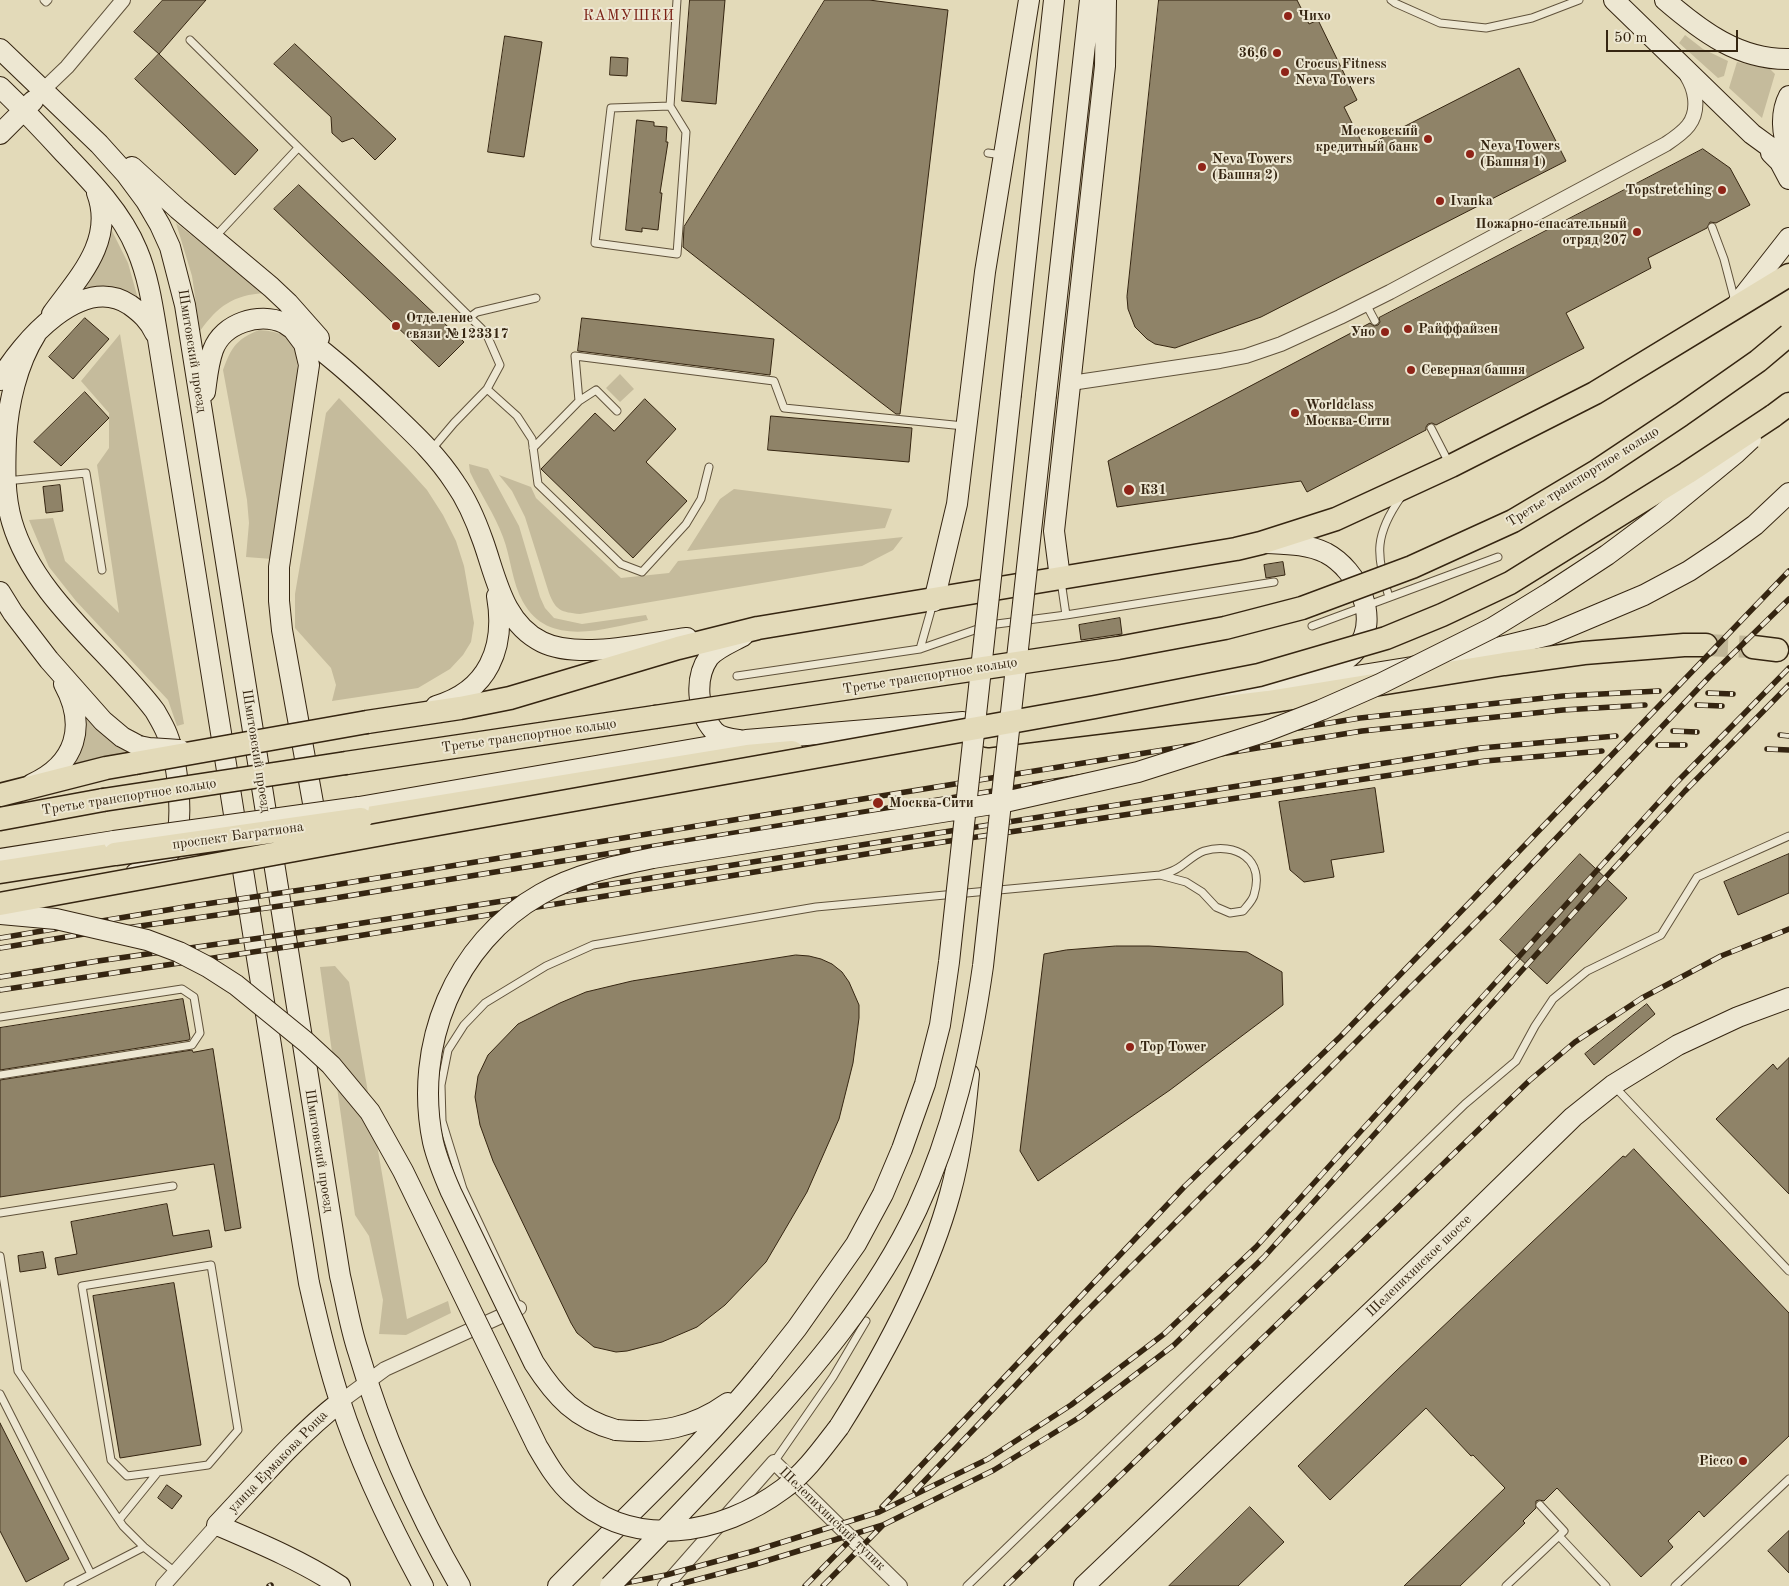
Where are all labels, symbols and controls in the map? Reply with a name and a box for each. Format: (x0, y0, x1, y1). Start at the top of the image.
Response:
district label: КАМУШКИ (582, 7, 676, 25)
place label: Чихо (1298, 8, 1331, 24)
marker: Чихо (1282, 10, 1294, 22)
scale bar (1609, 20, 1742, 52)
text: 50 m (1614, 31, 1648, 46)
place label: 36,6 (1239, 45, 1267, 61)
marker: 36,6 (1271, 47, 1283, 59)
place label: Crocus Fitness Neva Towers (1295, 56, 1387, 88)
marker: Crocus Fitness Neva Towers (1279, 66, 1291, 78)
place label: Московский кредитный банк (1315, 123, 1418, 156)
marker: Московский кредитный банк (1422, 133, 1434, 145)
place label: Neva Towers (Башня 1) (1480, 138, 1560, 170)
marker: Neva Towers (Башня 1) (1464, 148, 1476, 160)
place label: Neva Towers (Башня 2) (1212, 151, 1292, 184)
marker: Neva Towers (Башня 2) (1196, 161, 1208, 173)
place label: Topstretching (1625, 182, 1712, 198)
marker: Topstretching (1716, 184, 1728, 196)
place label: Ivanka (1450, 193, 1493, 209)
marker: Ivanka (1434, 195, 1446, 207)
place label: Пожарно-спасательный отряд 207 (1475, 216, 1627, 248)
marker: Пожарно-спасательный отряд 207 (1631, 226, 1643, 238)
street label: Шмитовский проезд (174, 288, 210, 414)
place label: Отделение связи №123317 (406, 310, 509, 342)
marker: Отделение связи №123317 (390, 320, 402, 332)
place label: Райффайзен (1418, 321, 1498, 337)
marker: Райффайзен (1402, 323, 1414, 335)
place label: Уно (1350, 324, 1375, 340)
marker: Уно (1379, 326, 1391, 338)
place label: Северная башня (1421, 362, 1525, 378)
marker: Северная башня (1405, 364, 1417, 376)
place label: Worldclass Москва-Сити (1305, 397, 1390, 430)
marker: Worldclass Москва-Сити (1289, 407, 1301, 419)
street label: Третье транспортное кольцо (1504, 423, 1662, 531)
place label: К31 (1140, 482, 1167, 498)
marker: К31 (1122, 483, 1136, 497)
street label: Третье транспортное кольцо (841, 654, 1019, 698)
street label: Шмитовский проезд (238, 688, 274, 814)
street label: Третье транспортное кольцо (440, 715, 618, 757)
street label: Третье транспортное кольцо (40, 775, 218, 819)
place label: Москва-Сити (889, 795, 974, 811)
marker: Москва-Сити (871, 796, 885, 810)
street label: проспект Багратиона (171, 818, 305, 854)
place label: Top Tower (1140, 1039, 1206, 1055)
marker: Top Tower (1124, 1041, 1136, 1053)
street label: Шмитовский проезд (301, 1088, 337, 1214)
street label: Шелепихинское шоссе (1363, 1211, 1475, 1321)
street label: улица Ермакова Роща (225, 1407, 331, 1517)
place label: Picco (1699, 1453, 1733, 1469)
marker: Picco (1737, 1455, 1749, 1467)
street label: Шелепихинский тупик (775, 1464, 889, 1574)

